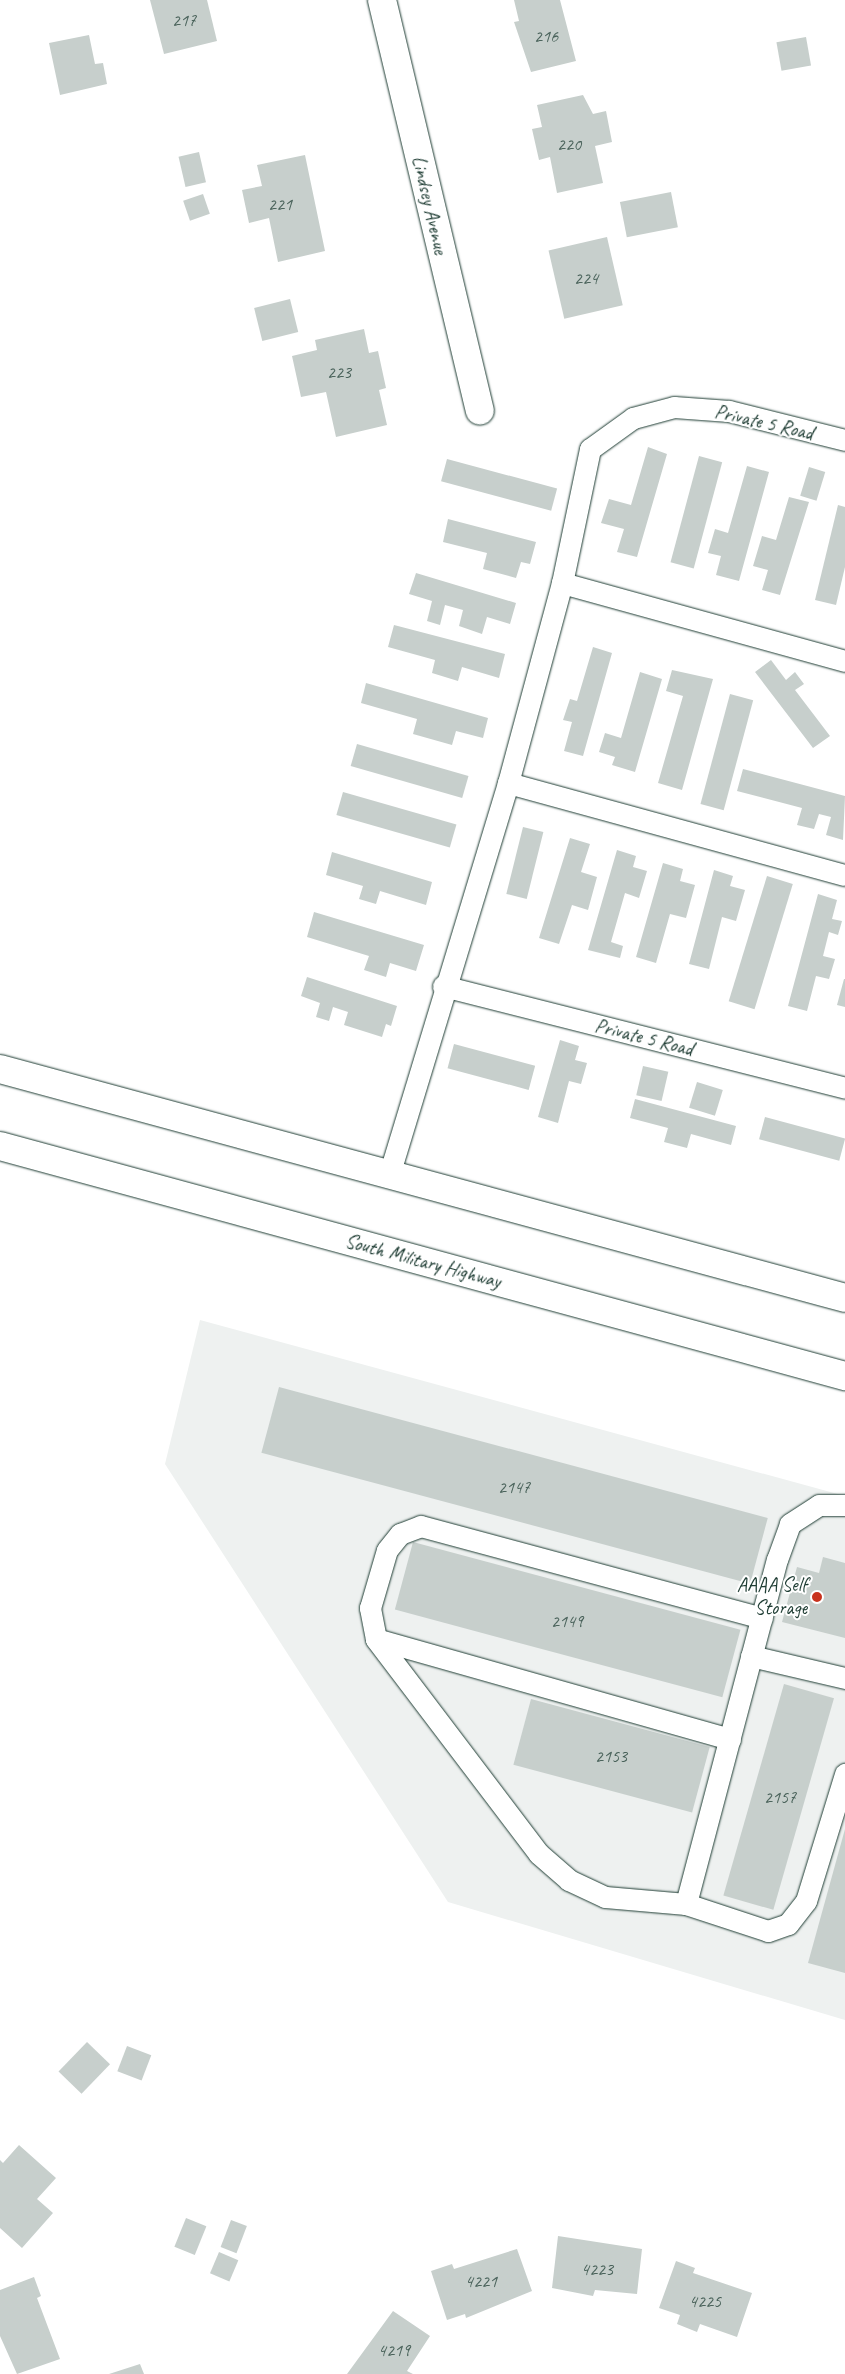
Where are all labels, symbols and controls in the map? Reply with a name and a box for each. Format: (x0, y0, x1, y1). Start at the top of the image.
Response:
house number: 217 (172, 9, 196, 31)
house number: 216 (534, 25, 558, 47)
house number: 220 (557, 133, 581, 155)
street label: Lindsey Avenue (407, 153, 453, 257)
house number: 221 (268, 193, 292, 215)
house number: 224 (574, 267, 598, 289)
house number: 223 (327, 361, 351, 383)
street label: Private 5 Road (712, 399, 816, 445)
street label: Private 5 Road (592, 1013, 696, 1061)
street label: South Military Highway (343, 1229, 503, 1293)
house number: 2147 (498, 1476, 530, 1498)
place label: AAAA Self Storage (737, 1573, 807, 1620)
marker: AAAA Self Storage (811, 1591, 823, 1603)
house number: 2149 (551, 1610, 583, 1632)
house number: 2153 (595, 1745, 627, 1767)
house number: 2157 (764, 1786, 796, 1808)
house number: 4223 (581, 2258, 613, 2280)
house number: 4221 (465, 2270, 497, 2292)
house number: 4225 (689, 2290, 721, 2312)
house number: 4219 (378, 2339, 410, 2361)

